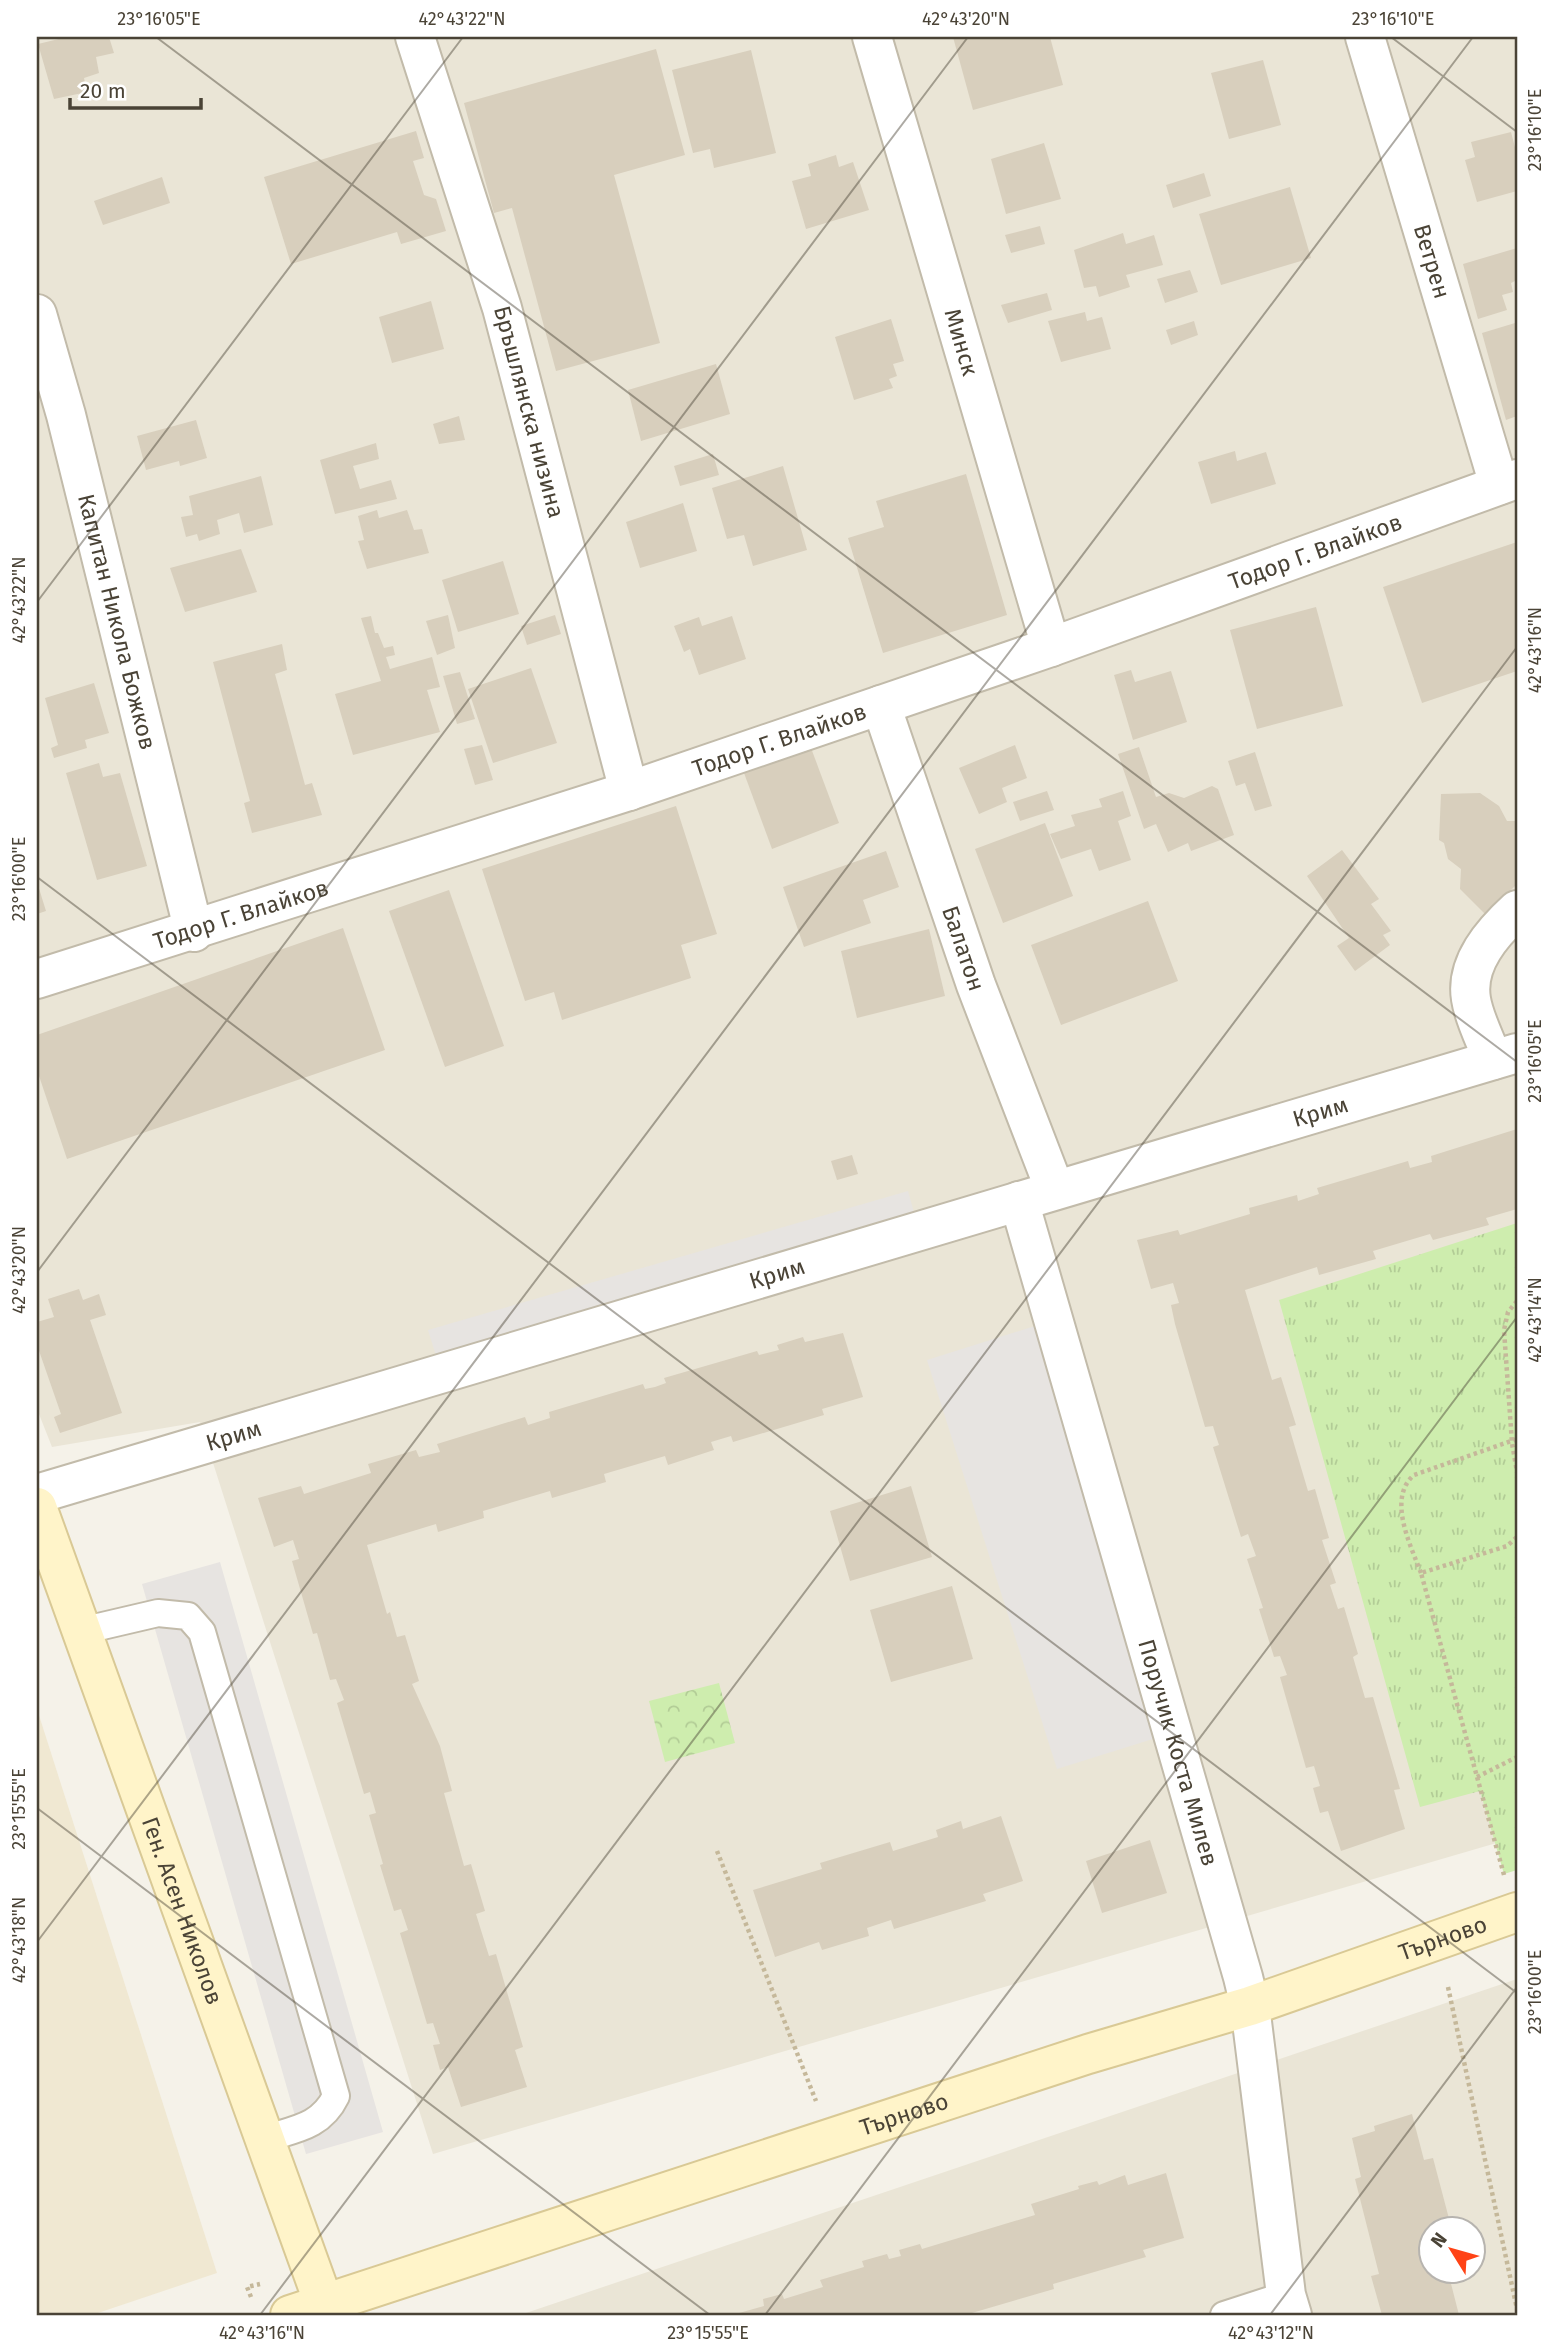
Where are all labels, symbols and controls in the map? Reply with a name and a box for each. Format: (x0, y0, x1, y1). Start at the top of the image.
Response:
text: 23°16'05"E (117, 8, 201, 30)
text: 42°43'22"N (418, 8, 506, 30)
text: 42°43'20"N (922, 8, 1010, 30)
text: 23°16'10"E (1352, 8, 1434, 30)
scale bar (70, 66, 201, 110)
text: 20 m (80, 78, 126, 104)
text: 23°16'10"E (1524, 89, 1546, 171)
street label: Ветрен (1408, 221, 1456, 302)
street label: Бръшлянска низина (488, 303, 571, 521)
street label: Минск (938, 305, 985, 379)
street label: Капитан Никола Божков (72, 491, 162, 752)
street label: Тодор Г. Влайков (1225, 508, 1406, 596)
text: 42°43'22"N (8, 556, 30, 644)
text: 42°43'16"N (1524, 607, 1546, 693)
street label: Тодор Г. Влайков (689, 697, 870, 782)
text: 23°16'00"E (8, 837, 30, 921)
street label: Тодор Г. Влайков (150, 873, 332, 955)
street label: Балатон (936, 902, 991, 995)
text: 23°16'05"E (1524, 1019, 1546, 1103)
street label: Крим (1289, 1090, 1351, 1133)
text: 42°43'20"N (8, 1226, 30, 1314)
street label: Крим (746, 1252, 808, 1295)
text: 42°43'14"N (1524, 1277, 1546, 1363)
street label: Крим (202, 1414, 265, 1457)
street label: Поручик Коста Милев (1132, 1636, 1224, 1869)
text: 23°15'55"E (8, 1768, 30, 1850)
street label: Ген. Асен Николов (136, 1813, 229, 2008)
text: 42°43'18"N (8, 1897, 30, 1983)
street label: Търново (1395, 1910, 1491, 1967)
text: 23°16'00"E (1524, 1950, 1546, 2034)
street label: Търново (856, 2087, 952, 2142)
north arrow (1418, 2216, 1488, 2286)
text: N (1426, 2228, 1452, 2252)
text: 42°43'16"N (219, 2322, 305, 2344)
text: 23°15'55"E (667, 2322, 749, 2344)
text: 42°43'12"N (1228, 2322, 1314, 2344)

